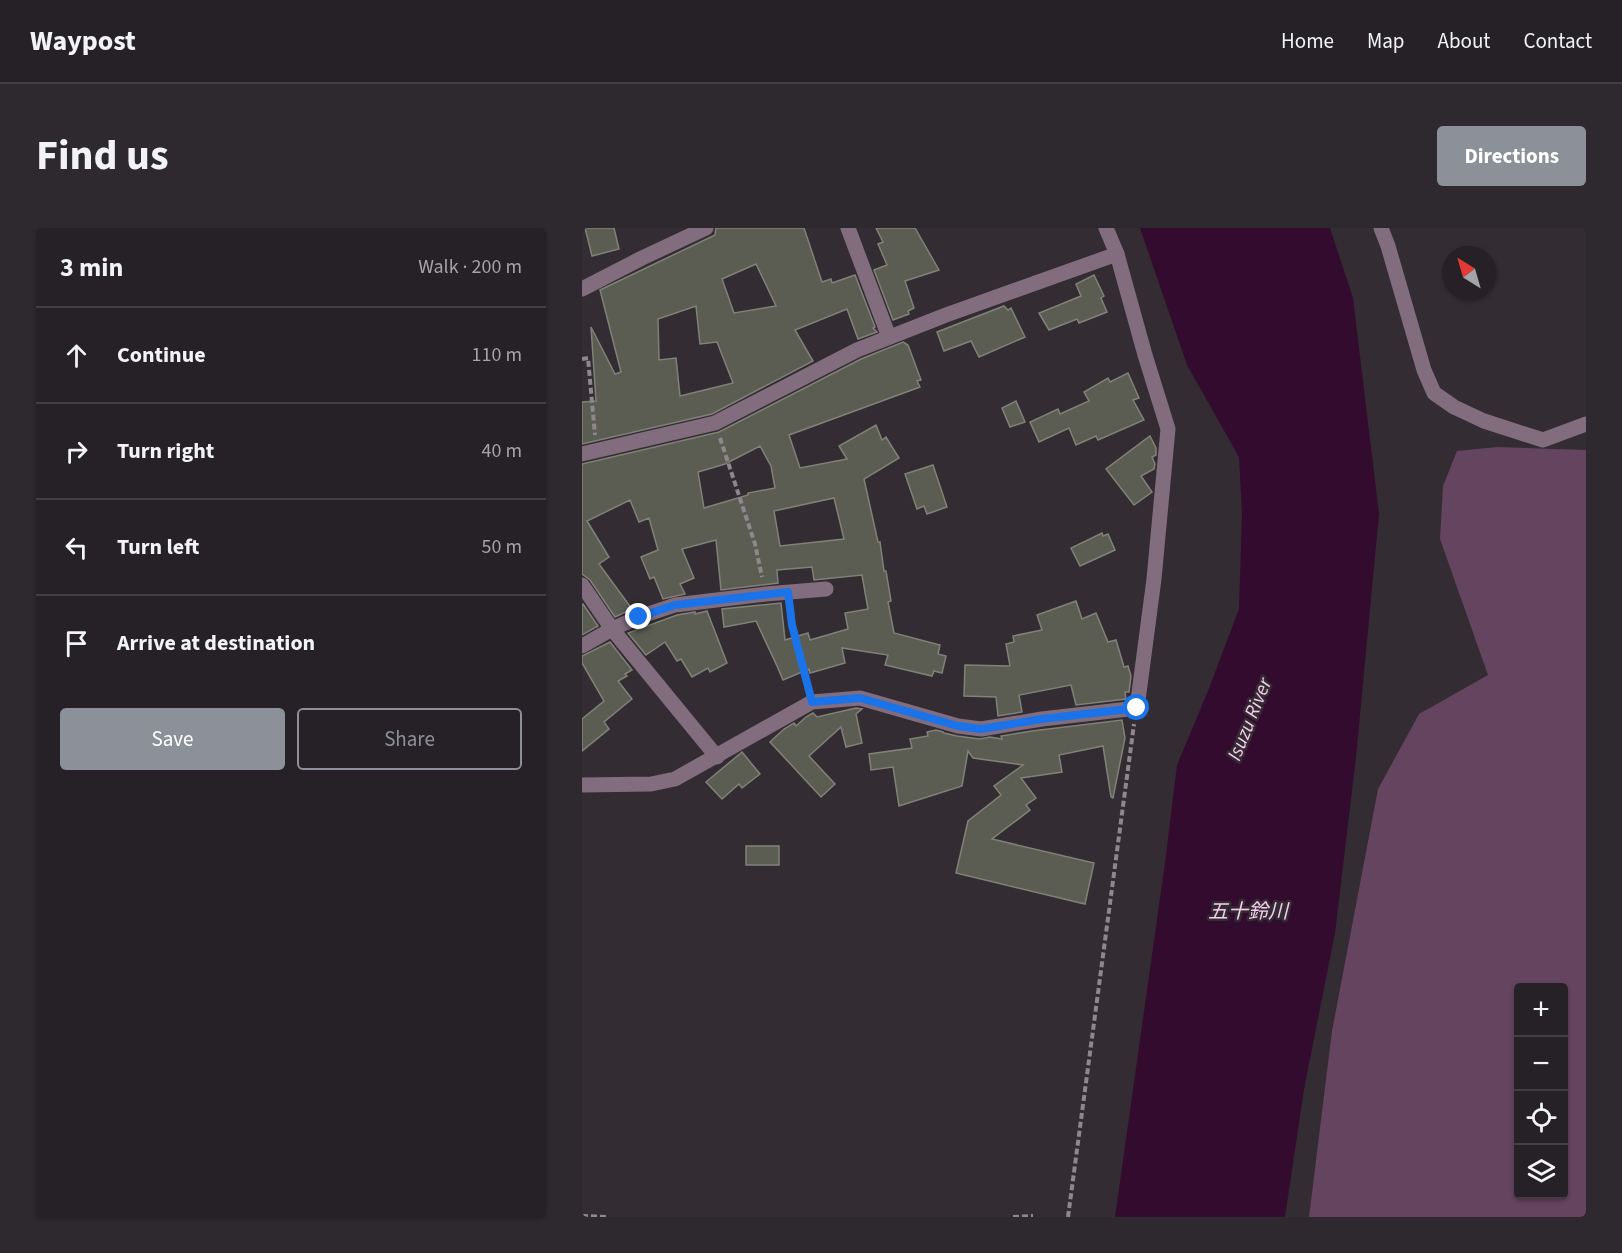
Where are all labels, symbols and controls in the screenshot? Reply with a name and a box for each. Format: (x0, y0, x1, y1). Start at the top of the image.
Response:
text: Waypost (30, 21, 136, 61)
text: Home (1281, 26, 1334, 56)
text: Map (1367, 26, 1405, 56)
text: About (1438, 26, 1490, 56)
text: Contact (1523, 26, 1592, 56)
text: Find us (36, 126, 169, 186)
button: Directions (1437, 126, 1586, 186)
north arrow (1442, 246, 1496, 300)
text: 3 min (60, 249, 123, 286)
text: Walk · 200 m (418, 253, 522, 281)
icon: ahead (60, 339, 93, 372)
text: Continue (117, 339, 206, 371)
text: 110 m (472, 341, 522, 369)
icon: right (60, 435, 93, 468)
text: Turn right (117, 435, 214, 467)
text: 40 m (482, 437, 522, 465)
icon: left (60, 531, 93, 564)
text: Turn left (117, 531, 199, 563)
text: 50 m (482, 533, 522, 561)
route end (625, 603, 651, 629)
icon: arrive (60, 627, 93, 660)
text: Arrive at destination (117, 627, 315, 659)
water label: Isuzu River (1221, 673, 1280, 765)
route start (1123, 694, 1149, 720)
button: Save (60, 708, 285, 770)
button: Share (297, 708, 522, 770)
water label: 五十鈴川 (1208, 898, 1290, 926)
map controls (1514, 983, 1568, 1199)
button: + (1514, 983, 1568, 1037)
button: − (1514, 1037, 1568, 1091)
button: locate (1514, 1091, 1568, 1145)
button: layers (1514, 1145, 1568, 1199)

